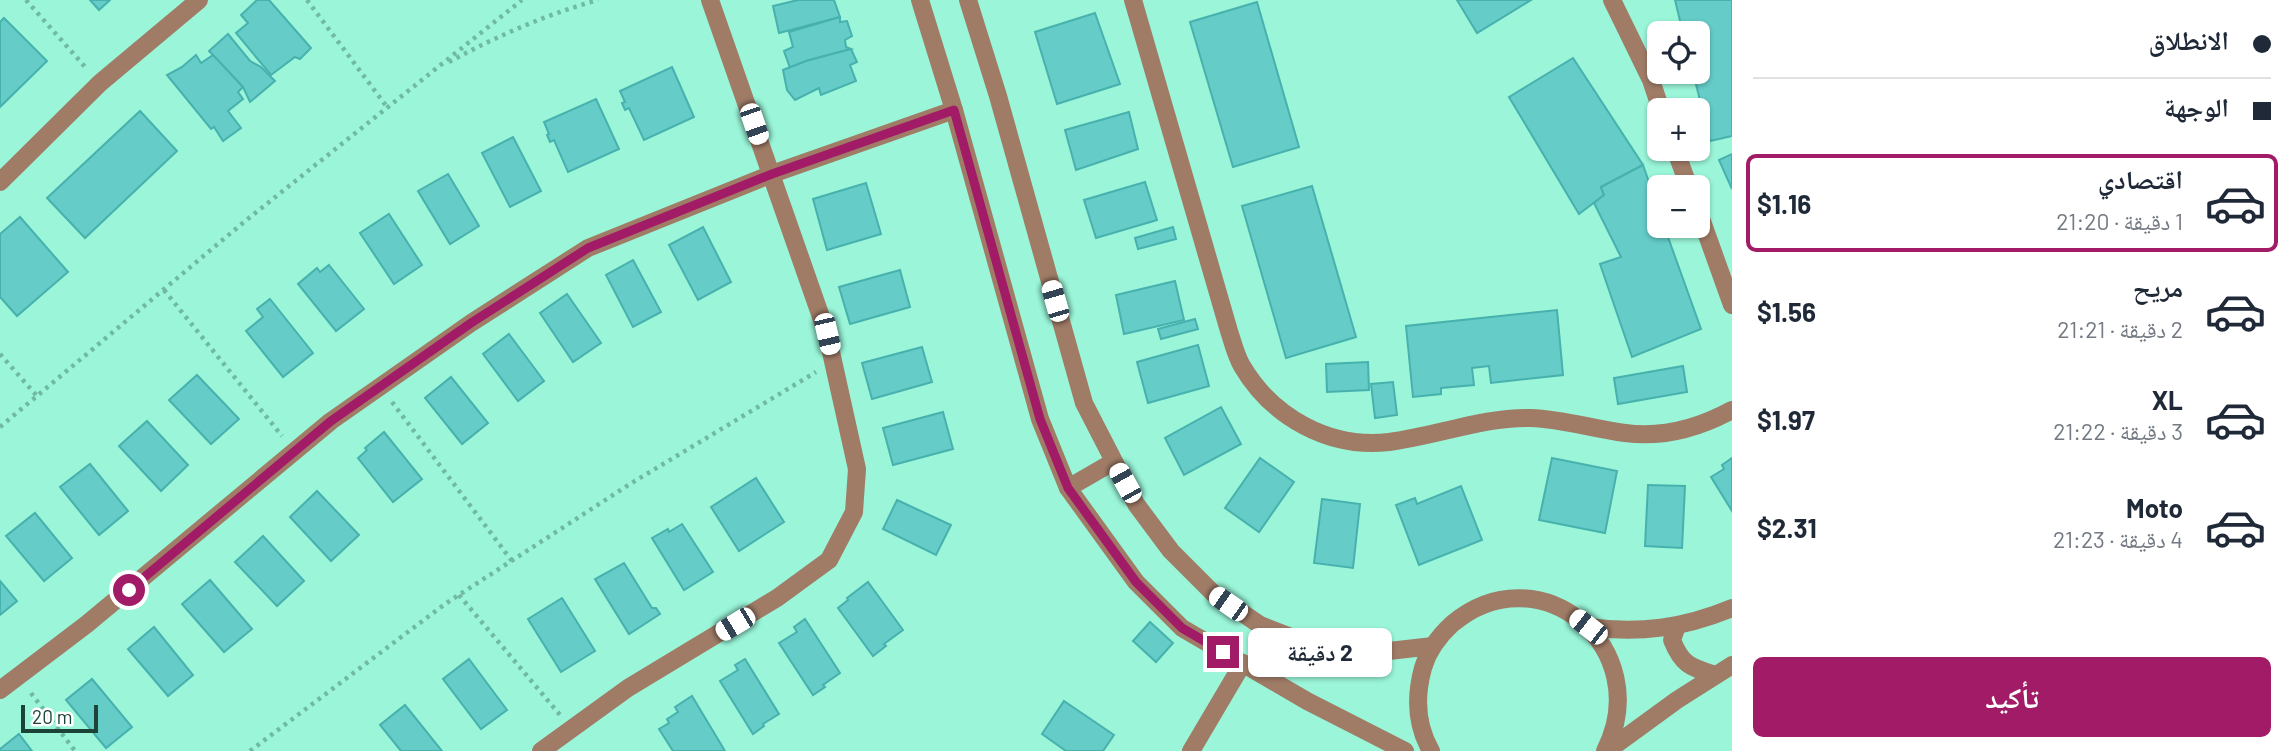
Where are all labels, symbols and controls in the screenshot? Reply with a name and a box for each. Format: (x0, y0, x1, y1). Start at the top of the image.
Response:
map controls (1647, 21, 1710, 238)
button: locate (1647, 21, 1710, 84)
text: الانطلاق (2149, 24, 2229, 55)
text: الوجهة (2164, 91, 2229, 122)
button: + (1647, 98, 1710, 161)
car (738, 101, 771, 147)
text: اقتصادي (2098, 163, 2183, 194)
icon: car (2204, 172, 2267, 235)
button: − (1647, 175, 1710, 238)
text: $1.16 (1757, 188, 1811, 219)
text: 1 دقيقة · 21:20 (2056, 207, 2183, 235)
text: مريح (2133, 271, 2183, 302)
car (1040, 278, 1071, 324)
icon: car (2204, 280, 2267, 343)
text: $1.56 (1757, 296, 1816, 327)
car (813, 311, 842, 357)
text: 2 دقيقة · 21:21 (2057, 315, 2183, 343)
text: XL (2152, 384, 2183, 415)
icon: car (2204, 388, 2267, 451)
text: $1.97 (1757, 404, 1815, 435)
text: 3 دقيقة · 21:22 (2053, 417, 2183, 445)
car (1106, 460, 1145, 506)
text: Moto (2126, 492, 2183, 523)
icon: car (2204, 496, 2267, 559)
text: $2.31 (1757, 512, 1817, 543)
text: 4 دقيقة · 21:23 (2053, 525, 2183, 553)
route start (113, 574, 145, 606)
car (1205, 583, 1252, 625)
car (712, 604, 759, 644)
car (1565, 606, 1612, 648)
callout: 2 دقيقة (1248, 628, 1391, 676)
route end (1207, 636, 1239, 668)
text: 2 دقيقة (1287, 638, 1353, 666)
button: تأكيد (1753, 657, 2271, 737)
scale bar (21, 702, 98, 734)
text: 20 m (32, 705, 72, 728)

